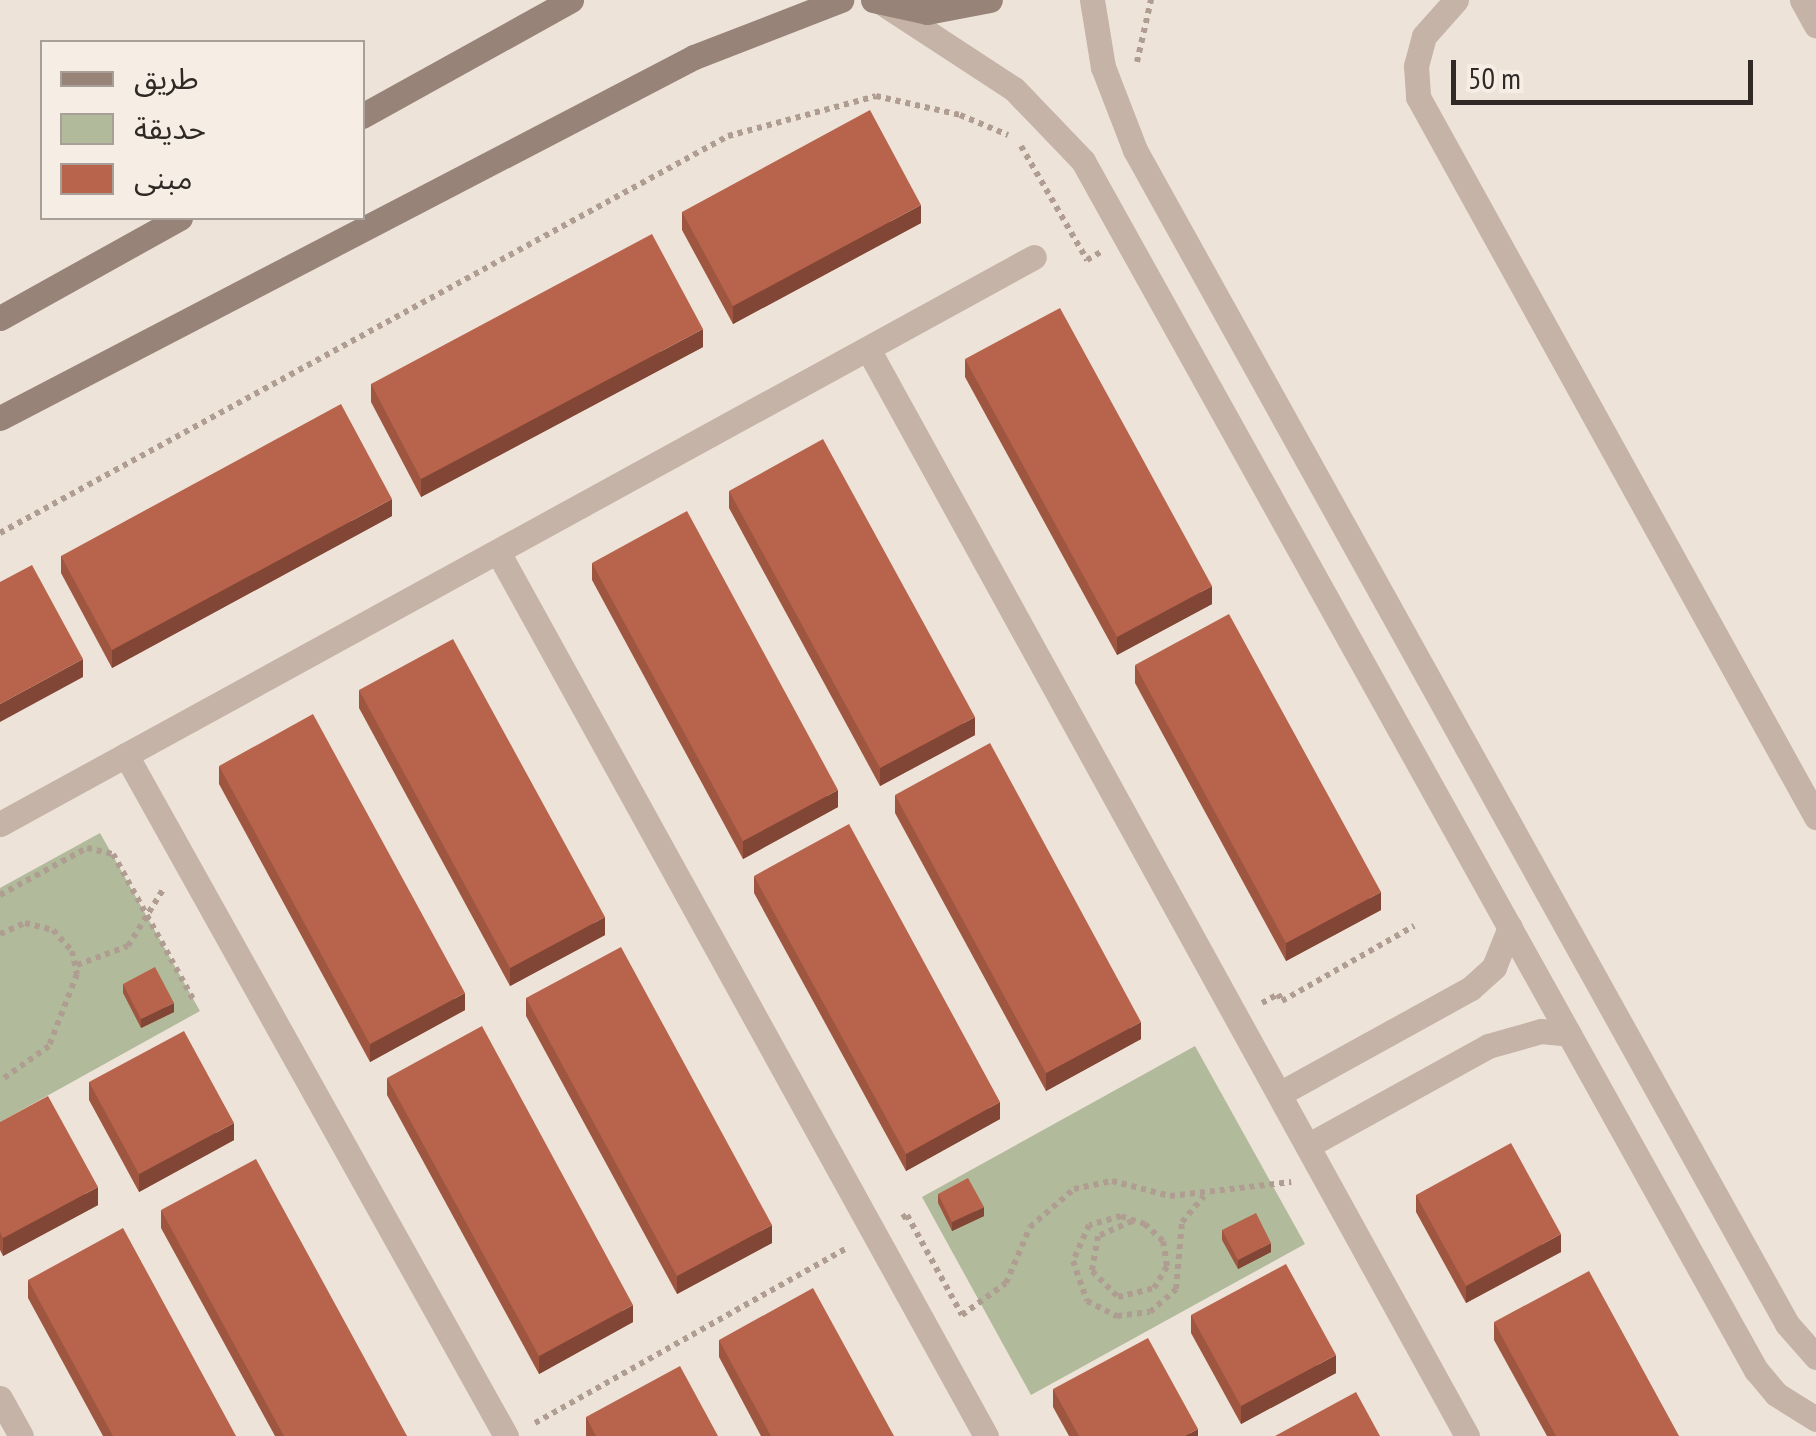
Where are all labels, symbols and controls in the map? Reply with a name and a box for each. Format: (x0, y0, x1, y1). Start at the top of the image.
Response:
legend (40, 40, 365, 220)
scale bar (1456, 40, 1758, 102)
text: طريق (134, 58, 199, 97)
text: 50 m (1468, 58, 1521, 97)
text: حديقة (134, 108, 206, 147)
text: مبنى (134, 158, 192, 197)

